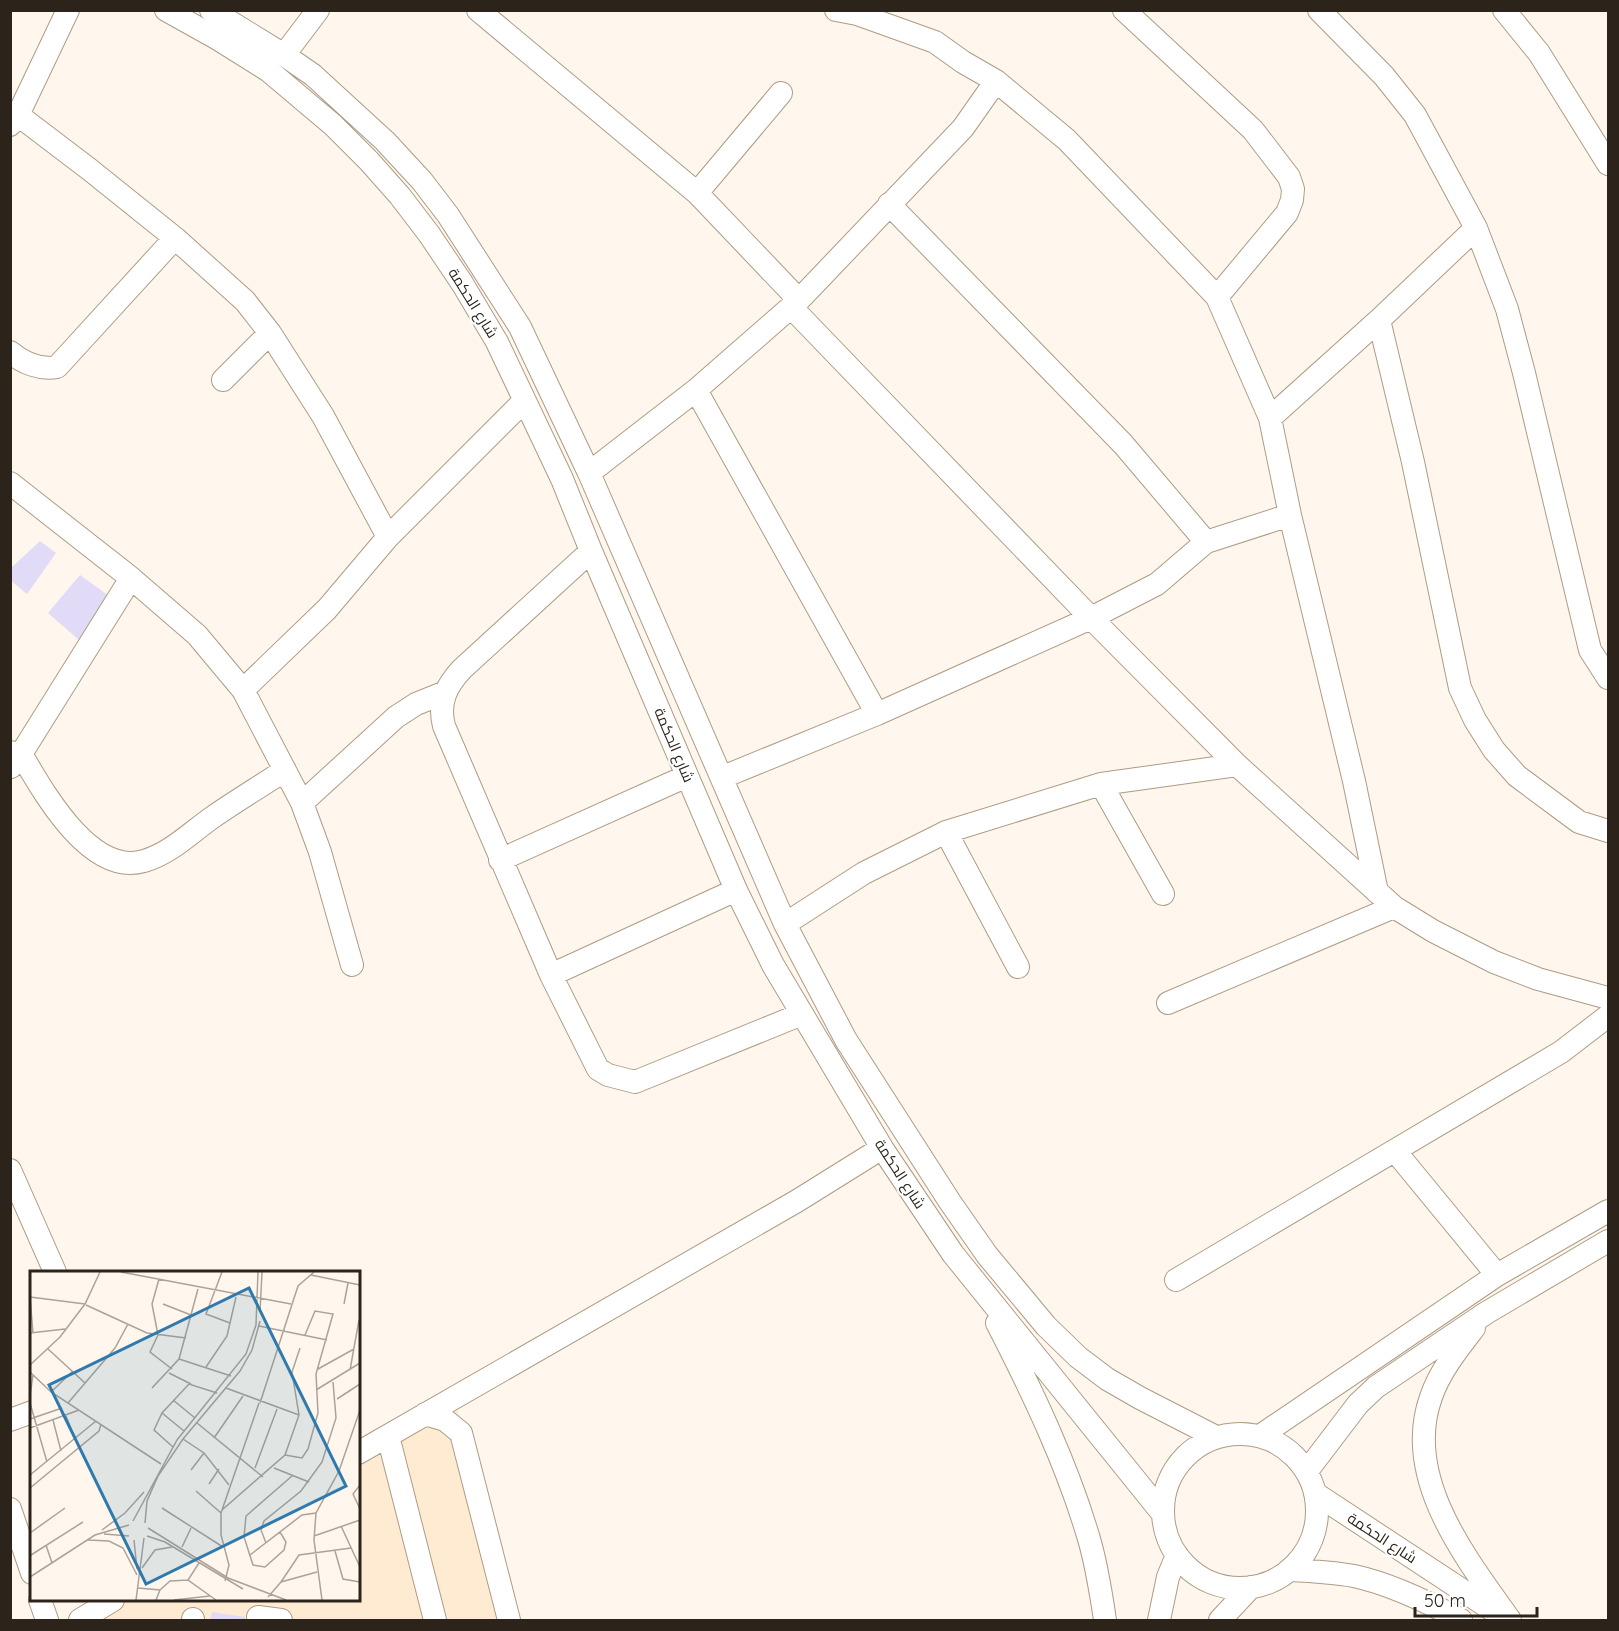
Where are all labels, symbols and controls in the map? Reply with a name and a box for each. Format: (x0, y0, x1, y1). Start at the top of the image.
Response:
street label: شارع الحكمة (443, 264, 502, 342)
street label: شارع الحكمة (648, 705, 699, 786)
street label: شارع الحكمة (869, 1135, 930, 1213)
inset map (30, 1271, 360, 1601)
street label: شارع الحكمة (1343, 1508, 1421, 1569)
scale bar (1415, 1580, 1536, 1618)
text: 50 m (1424, 1589, 1466, 1612)

